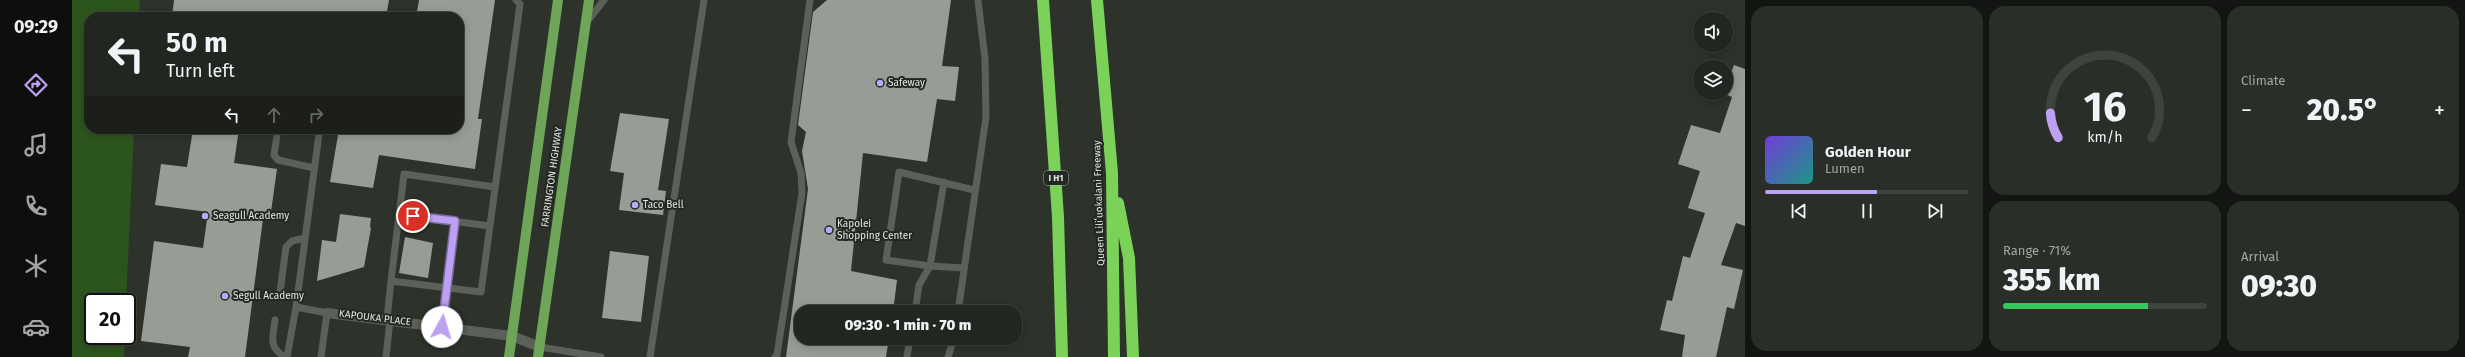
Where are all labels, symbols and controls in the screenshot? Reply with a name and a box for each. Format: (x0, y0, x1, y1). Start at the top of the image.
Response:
map controls (1693, 12, 1733, 100)
button: sound (1693, 12, 1733, 52)
text: 09:29 (14, 16, 58, 38)
text: 50 m (166, 26, 228, 59)
icon: left (100, 28, 152, 80)
text: Turn left (166, 60, 235, 82)
button: layers (1693, 60, 1733, 100)
icon: directions (22, 71, 50, 99)
text: Climate (2241, 73, 2285, 88)
place label: Safeway (888, 77, 925, 89)
marker: Safeway (875, 78, 885, 88)
text: 16 (2084, 82, 2126, 132)
text: 20.5° (2307, 92, 2379, 128)
text: − (2241, 97, 2252, 124)
text: + (2434, 97, 2445, 124)
icon: left (221, 104, 243, 126)
icon: ahead (263, 104, 285, 126)
icon: right (305, 104, 327, 126)
street label: FARRINGTON HIGHWAY (539, 126, 565, 228)
text: km/h (2087, 129, 2123, 146)
icon: music (22, 131, 50, 159)
street label: Queen Liliʻuokalani Freeway (1090, 140, 1107, 266)
text: Golden Hour (1825, 143, 1911, 161)
text: Lumen (1825, 161, 1865, 176)
road number: I H1 (1044, 171, 1068, 185)
icon: phone (22, 192, 50, 220)
pin (396, 199, 430, 233)
place label: Taco Bell (643, 199, 684, 211)
marker: Taco Bell (630, 200, 640, 210)
icon: previous (1788, 200, 1810, 222)
icon: pause (1856, 200, 1878, 222)
icon: next (1924, 200, 1946, 222)
icon: arrive (402, 205, 424, 227)
place label: Seagull Academy (213, 210, 289, 222)
marker: Seagull Academy (200, 211, 210, 221)
place label: Kapolei Shopping Center (837, 218, 912, 242)
marker: Kapolei Shopping Center (824, 225, 834, 235)
text: Range · 71% (2003, 243, 2071, 258)
text: Arrival (2241, 249, 2279, 264)
icon: climate (22, 252, 50, 280)
text: 355 km (2003, 262, 2100, 298)
text: 09:30 (2241, 268, 2317, 304)
place label: Segull Academy (233, 290, 304, 302)
marker: Segull Academy (220, 291, 230, 301)
speed limit sign: 20 (84, 293, 136, 345)
position arrow (421, 306, 463, 348)
street label: KAPOUKA PLACE (338, 308, 412, 328)
icon: car (22, 313, 50, 341)
text: 09:30 · 1 min · 70 m (845, 316, 971, 334)

